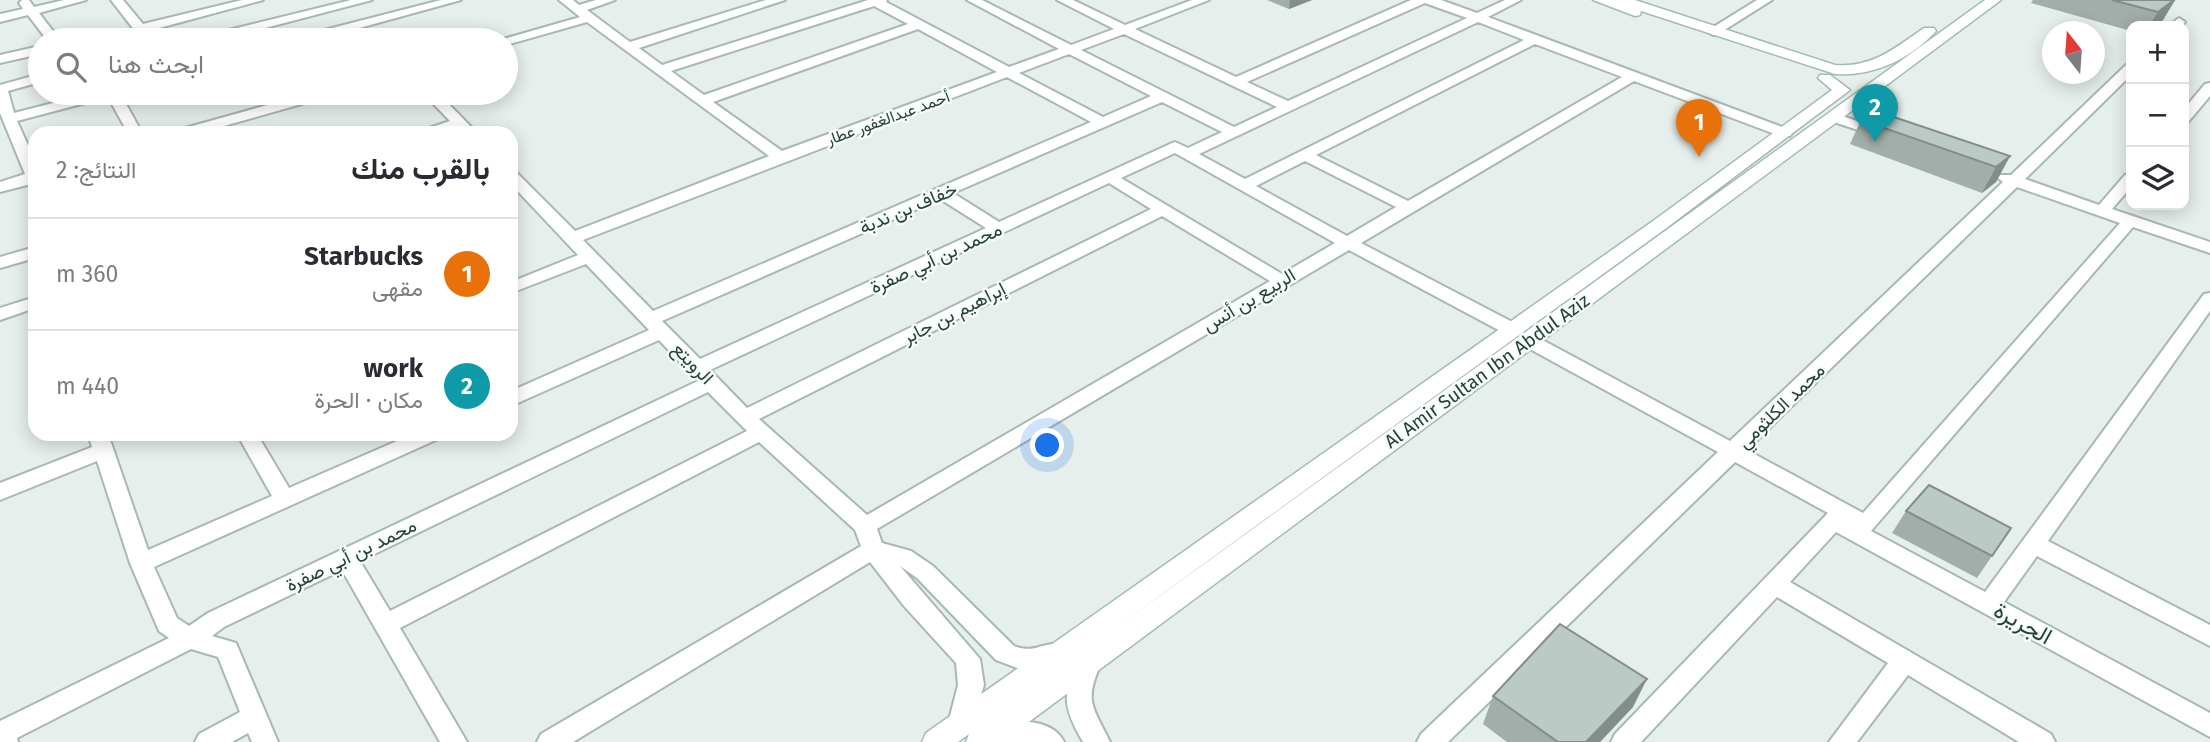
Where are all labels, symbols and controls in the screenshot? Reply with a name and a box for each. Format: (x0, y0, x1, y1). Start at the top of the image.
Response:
north arrow (2042, 21, 2105, 84)
map controls (2126, 21, 2189, 210)
button: + (2126, 21, 2189, 84)
search box (28, 28, 518, 105)
icon: search (52, 48, 90, 86)
text: ابحث هنا (108, 49, 204, 80)
pin: 2 (1852, 84, 1898, 142)
button: − (2126, 84, 2189, 147)
street label: أحمد عبدالغفور عطار (823, 87, 953, 150)
pin: 1 (1676, 99, 1722, 157)
button: layers (2126, 147, 2189, 210)
text: بالقرب منك (351, 151, 490, 187)
text: النتائج: 2 (56, 156, 136, 184)
street label: خفاف بن ندبة (856, 177, 960, 239)
street label: محمد بن أبي صفرة (866, 217, 1007, 302)
text: Starbucks (304, 241, 423, 272)
text: 360 m (56, 260, 118, 288)
text: 1 (462, 260, 472, 288)
street label: الربيع بن أنس (1198, 263, 1301, 338)
text: مقهى (372, 274, 423, 302)
street label: إبراهيم بن جابر (898, 277, 1010, 350)
street label: Al Amir Sultan Ibn Abdul Aziz (1380, 289, 1594, 453)
street label: الرويتع (666, 337, 718, 390)
text: work (364, 353, 423, 384)
street label: محمد الكلثومي (1732, 359, 1832, 456)
text: 440 m (56, 372, 119, 400)
text: 2 (461, 372, 473, 400)
text: مكان · الحرة (314, 386, 423, 414)
your location (1030, 428, 1064, 462)
street label: محمد بن أبي صفرة (282, 513, 422, 600)
street label: الجريرة (1988, 596, 2057, 651)

